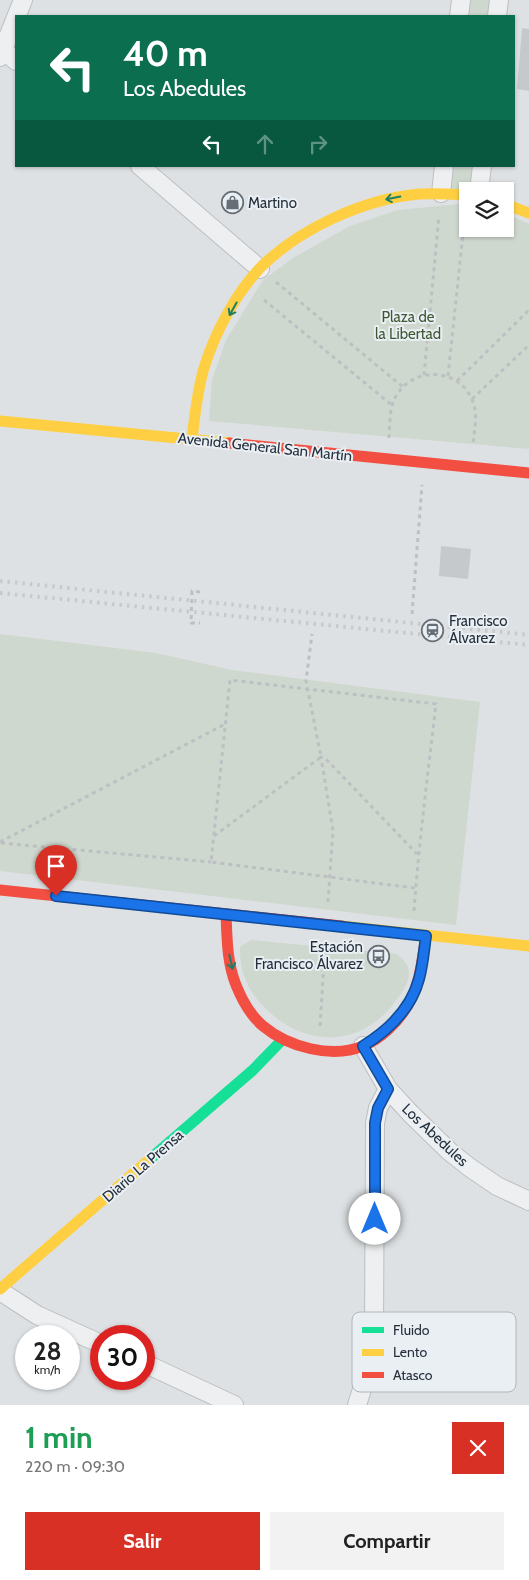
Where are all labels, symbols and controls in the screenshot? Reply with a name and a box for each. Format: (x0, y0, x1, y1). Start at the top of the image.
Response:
text: 40 m (123, 32, 208, 75)
icon: left (40, 35, 105, 100)
text: Los Abedules (123, 75, 246, 102)
icon: left (198, 130, 226, 158)
icon: ahead (251, 130, 279, 158)
icon: right (304, 130, 332, 158)
map controls (459, 182, 514, 237)
button: layers (459, 182, 514, 237)
shop icon: Martino (220, 191, 244, 215)
place label: Martino (248, 194, 297, 212)
one-way arrow (385, 194, 401, 203)
one-way arrow (227, 301, 237, 315)
park label: Plaza de la Libertad (375, 308, 441, 343)
street label: Avenida General San Martín (177, 429, 353, 465)
place label: Francisco Álvarez (449, 612, 508, 647)
station icon: Francisco Álvarez (421, 618, 445, 642)
pin (35, 845, 77, 896)
icon: arrive (42, 852, 70, 880)
place label: Estación Francisco Álvarez (255, 938, 363, 973)
bus stop icon: Estación Francisco Álvarez (367, 944, 391, 968)
one-way arrow (226, 953, 236, 969)
street label: Los Abedules (398, 1100, 472, 1170)
street label: Diario La Prensa (99, 1125, 188, 1206)
position arrow (348, 1192, 400, 1244)
legend (352, 1312, 516, 1392)
text: Fluido (393, 1321, 430, 1339)
speed limit sign: 30 (90, 1325, 155, 1390)
text: 28 (33, 1336, 62, 1366)
text: Lento (393, 1343, 427, 1361)
text: km/h (34, 1362, 61, 1377)
text: Atasco (393, 1366, 433, 1384)
text: 1 min (25, 1419, 93, 1456)
button: close (452, 1422, 504, 1474)
text: 220 m · 09:30 (25, 1457, 125, 1476)
button: Salir (25, 1512, 260, 1570)
button: Compartir (270, 1512, 504, 1570)

